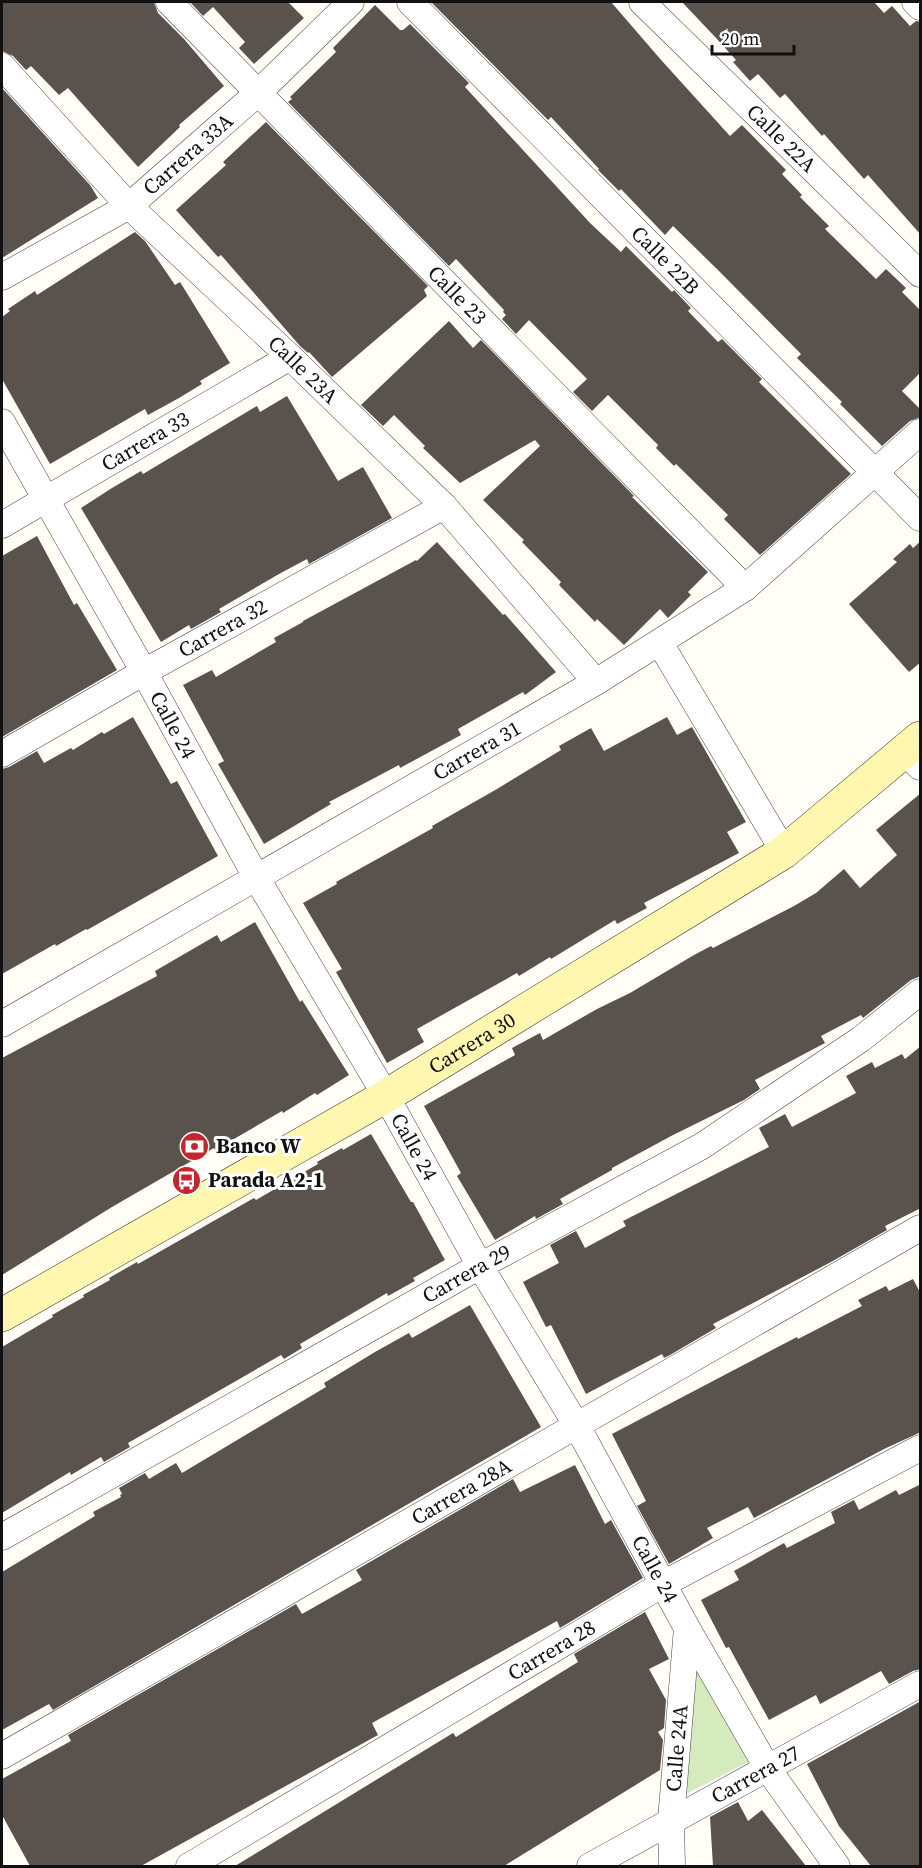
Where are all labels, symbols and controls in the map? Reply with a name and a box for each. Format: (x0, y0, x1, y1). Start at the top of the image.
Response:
scale bar (712, 18, 794, 56)
text: 20 m (721, 26, 759, 51)
street label: Calle 22A (740, 97, 823, 179)
street label: Carrera 33A (136, 106, 239, 201)
street label: Calle 22B (625, 219, 706, 301)
street label: Calle 23 (421, 259, 493, 331)
street label: Calle 23A (262, 329, 345, 410)
street label: Carrera 33 (96, 404, 195, 478)
street label: Carrera 32 (173, 592, 272, 664)
street label: Calle 24 (143, 686, 204, 764)
street label: Carrera 31 (427, 713, 526, 787)
street label: Carrera 30 (423, 1005, 521, 1081)
street label: Calle 24 (384, 1108, 445, 1186)
bank icon: Banco W (179, 1130, 211, 1162)
place label: Banco W (216, 1131, 301, 1160)
bus stop icon: Parada A2-1 (171, 1164, 203, 1196)
place label: Parada A2-1 (208, 1165, 324, 1194)
street label: Carrera 29 (417, 1237, 516, 1310)
street label: Carrera 28A (406, 1451, 517, 1532)
street label: Calle 24 (625, 1530, 686, 1608)
street label: Carrera 28 (502, 1612, 601, 1687)
street label: Calle 24A (658, 1704, 695, 1793)
street label: Carrera 27 (706, 1738, 805, 1811)

